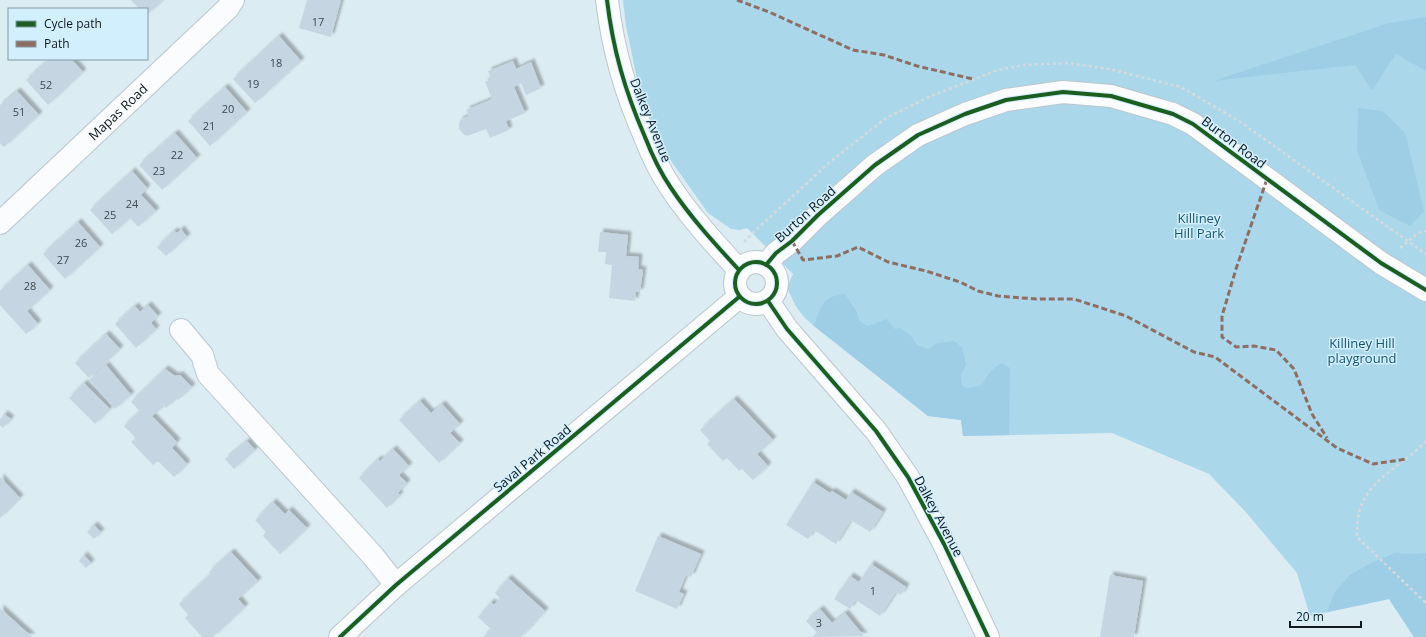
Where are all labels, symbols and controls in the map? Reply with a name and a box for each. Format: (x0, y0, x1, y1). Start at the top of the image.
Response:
legend (8, 8, 148, 60)
house number: 17 (312, 14, 324, 29)
text: Cycle path (44, 15, 102, 32)
text: Path (44, 35, 70, 52)
house number: 18 (270, 55, 282, 70)
street label: Dalkey Avenue (626, 75, 676, 165)
house number: 19 (247, 76, 259, 91)
house number: 52 (40, 77, 52, 92)
street label: Mapas Road (84, 80, 151, 144)
house number: 20 (222, 101, 234, 116)
house number: 51 (13, 104, 25, 119)
street label: Burton Road (1198, 112, 1270, 172)
house number: 21 (203, 118, 215, 133)
house number: 22 (171, 147, 183, 162)
house number: 23 (153, 163, 165, 178)
street label: Burton Road (771, 182, 839, 246)
house number: 24 (126, 196, 139, 211)
house number: 25 (104, 207, 116, 222)
park label: Killiney Hill Park (1174, 209, 1224, 242)
house number: 26 (75, 235, 87, 250)
house number: 27 (57, 252, 69, 267)
house number: 28 (24, 278, 36, 293)
park label: Killiney Hill playground (1327, 334, 1397, 367)
street label: Saval Park Road (489, 420, 575, 496)
street label: Dalkey Avenue (910, 472, 968, 560)
house number: 1 (870, 583, 876, 598)
scale bar (1290, 603, 1361, 629)
text: 20 m (1296, 608, 1324, 625)
house number: 3 (816, 615, 822, 630)

